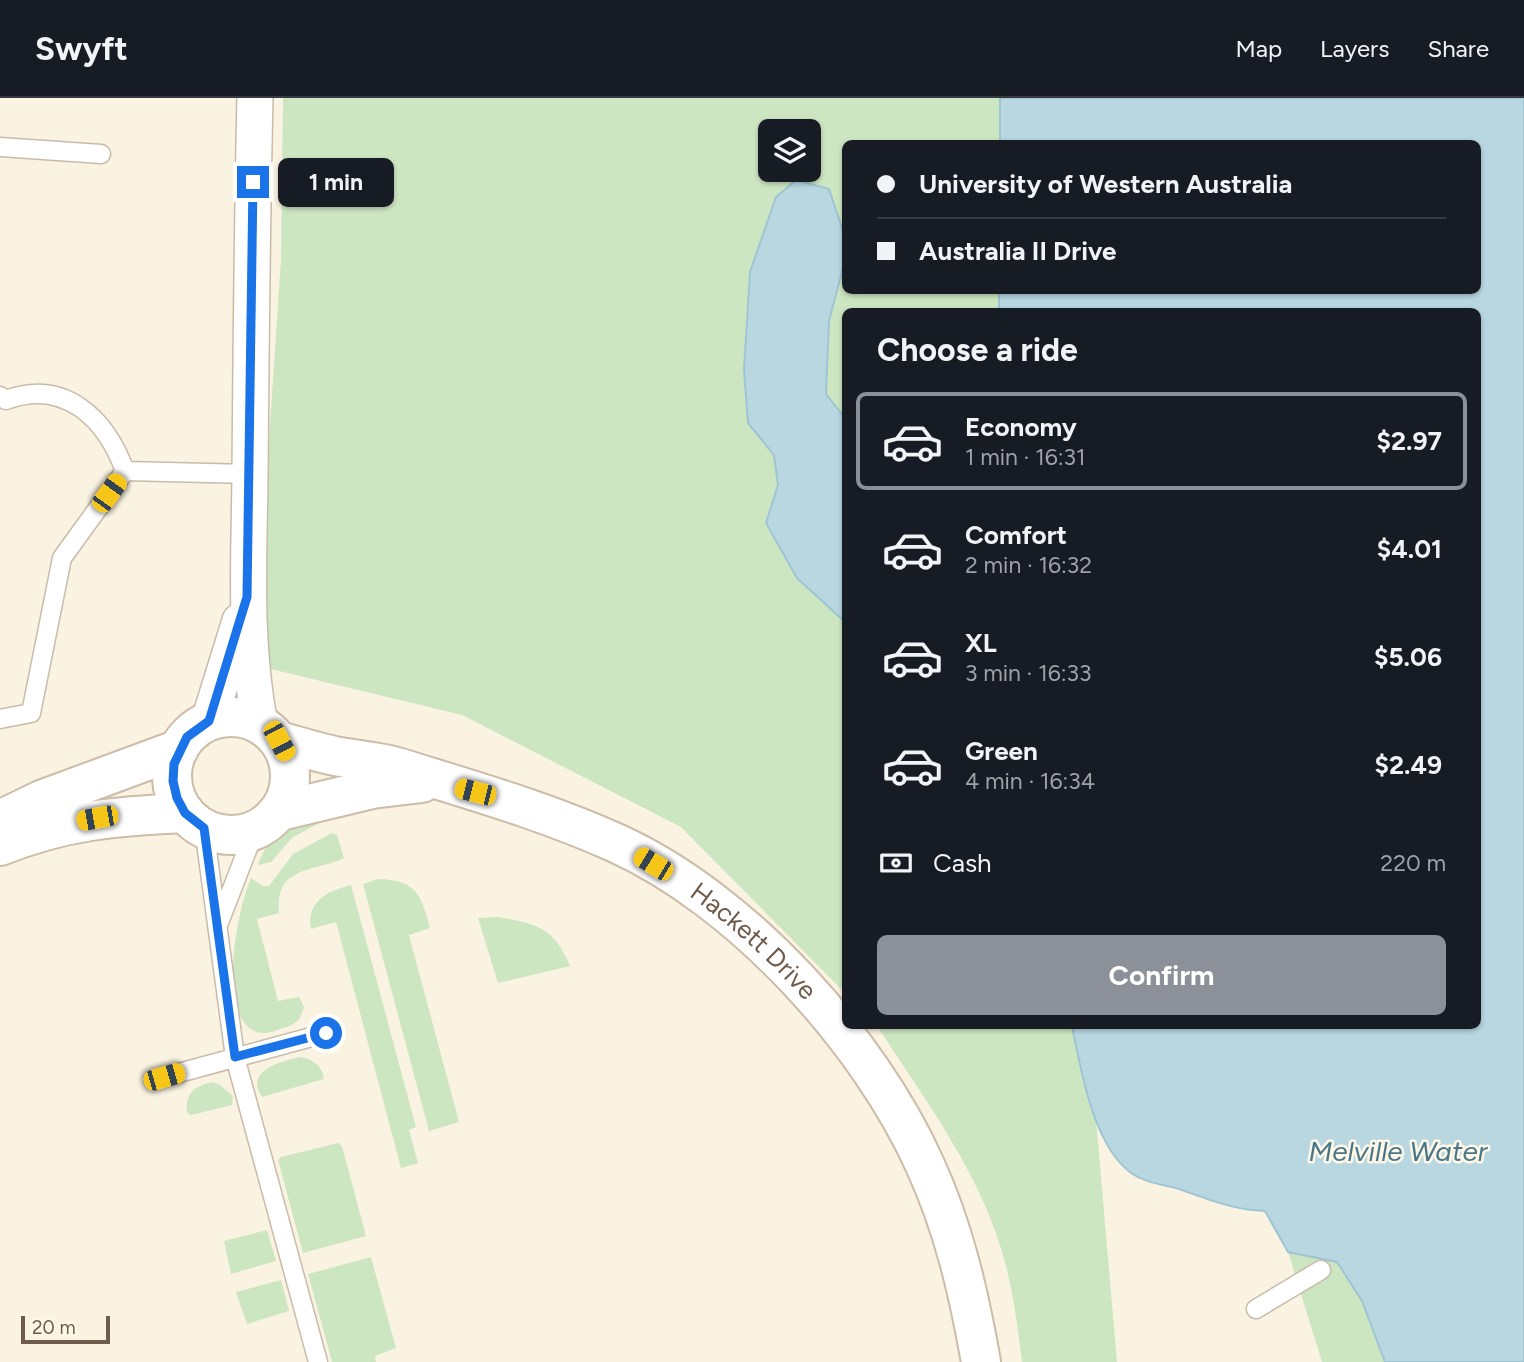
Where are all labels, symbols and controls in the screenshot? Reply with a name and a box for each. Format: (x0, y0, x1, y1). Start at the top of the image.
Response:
text: Swyft (35, 29, 128, 68)
text: Map (1235, 34, 1282, 63)
text: Layers (1320, 34, 1389, 63)
text: Share (1427, 34, 1489, 63)
map controls (758, 119, 821, 182)
button: layers (758, 119, 821, 182)
callout: 1 min (278, 158, 393, 206)
route end (237, 166, 269, 198)
text: 1 min (309, 168, 363, 196)
text: University of Western Australia (919, 168, 1292, 200)
text: Australia II Drive (919, 235, 1116, 267)
text: Choose a ride (877, 331, 1078, 369)
icon: car (881, 410, 944, 473)
text: Economy (965, 411, 1077, 443)
text: $2.97 (1377, 425, 1442, 457)
text: 1 min · 16:31 (965, 443, 1085, 471)
car (89, 470, 130, 516)
icon: car (881, 518, 944, 581)
text: Comfort (965, 519, 1067, 551)
text: $4.01 (1377, 533, 1442, 565)
text: 2 min · 16:32 (965, 551, 1092, 579)
icon: car (881, 626, 944, 689)
text: XL (965, 627, 997, 659)
text: $5.06 (1374, 641, 1442, 673)
text: 3 min · 16:33 (965, 659, 1092, 687)
car (260, 718, 299, 764)
icon: car (881, 734, 944, 797)
text: Green (965, 735, 1038, 767)
text: $2.49 (1375, 749, 1442, 781)
text: 4 min · 16:34 (965, 767, 1095, 795)
car (453, 777, 498, 807)
car (75, 804, 120, 832)
car (630, 844, 677, 884)
icon: cash (877, 844, 915, 882)
text: Cash (933, 847, 992, 879)
text: 220 m (1380, 849, 1446, 877)
street label: Hackett Drive (684, 875, 824, 1006)
button: Confirm (877, 935, 1446, 1015)
route start (310, 1017, 342, 1049)
car (141, 1061, 188, 1093)
water label: Melville Water (1309, 1134, 1489, 1168)
scale bar (21, 1313, 110, 1345)
text: 20 m (32, 1316, 76, 1339)

